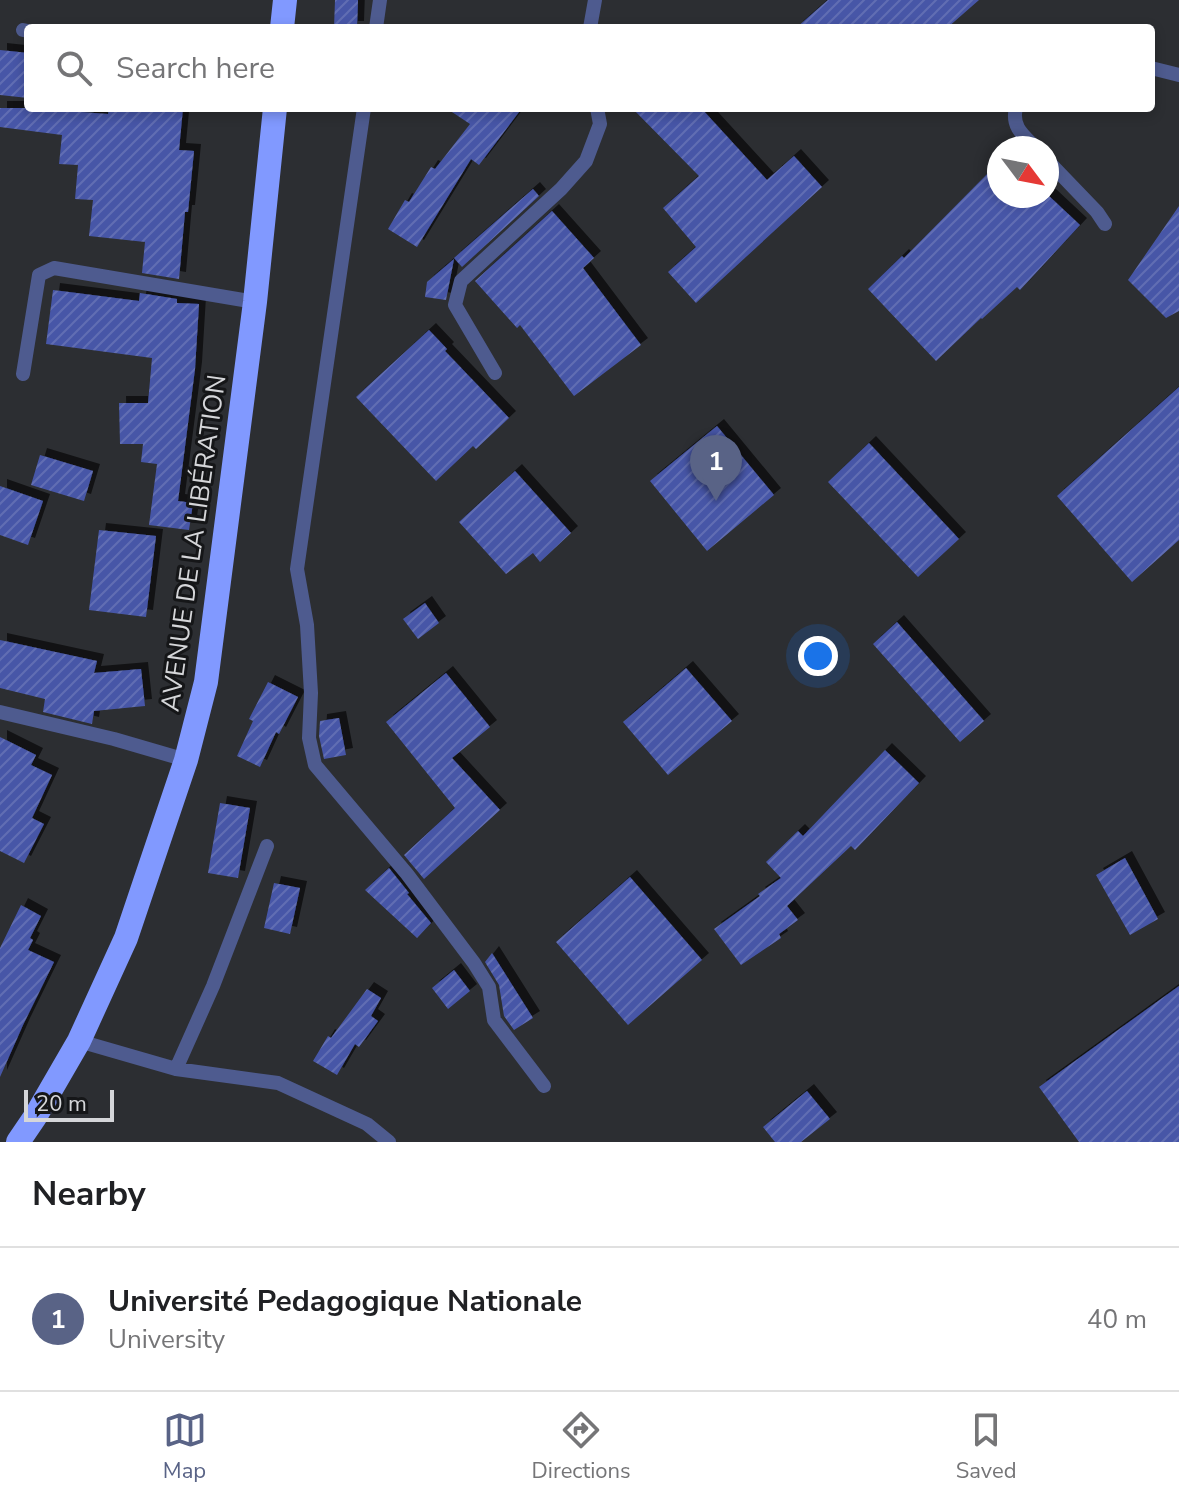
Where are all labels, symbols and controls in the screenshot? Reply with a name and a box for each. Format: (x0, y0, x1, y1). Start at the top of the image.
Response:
search box (24, 24, 1155, 112)
icon: search (52, 46, 96, 90)
text: Search here (116, 48, 275, 89)
north arrow (987, 136, 1059, 208)
street label: AVENUE DE LA LIBÉRATION (153, 372, 234, 714)
pin: 1 (690, 435, 742, 501)
your location (798, 636, 838, 676)
scale bar (24, 1086, 114, 1122)
text: 20 m (36, 1089, 87, 1119)
text: Nearby (32, 1171, 146, 1217)
text: Université Pedagogique Nationale (108, 1281, 582, 1322)
text: 1 (50, 1302, 66, 1337)
text: 40 m (1087, 1302, 1147, 1337)
text: University (108, 1322, 225, 1357)
tab: Map (163, 1408, 207, 1486)
tab: Directions (532, 1408, 631, 1486)
tab: Saved (956, 1408, 1016, 1486)

